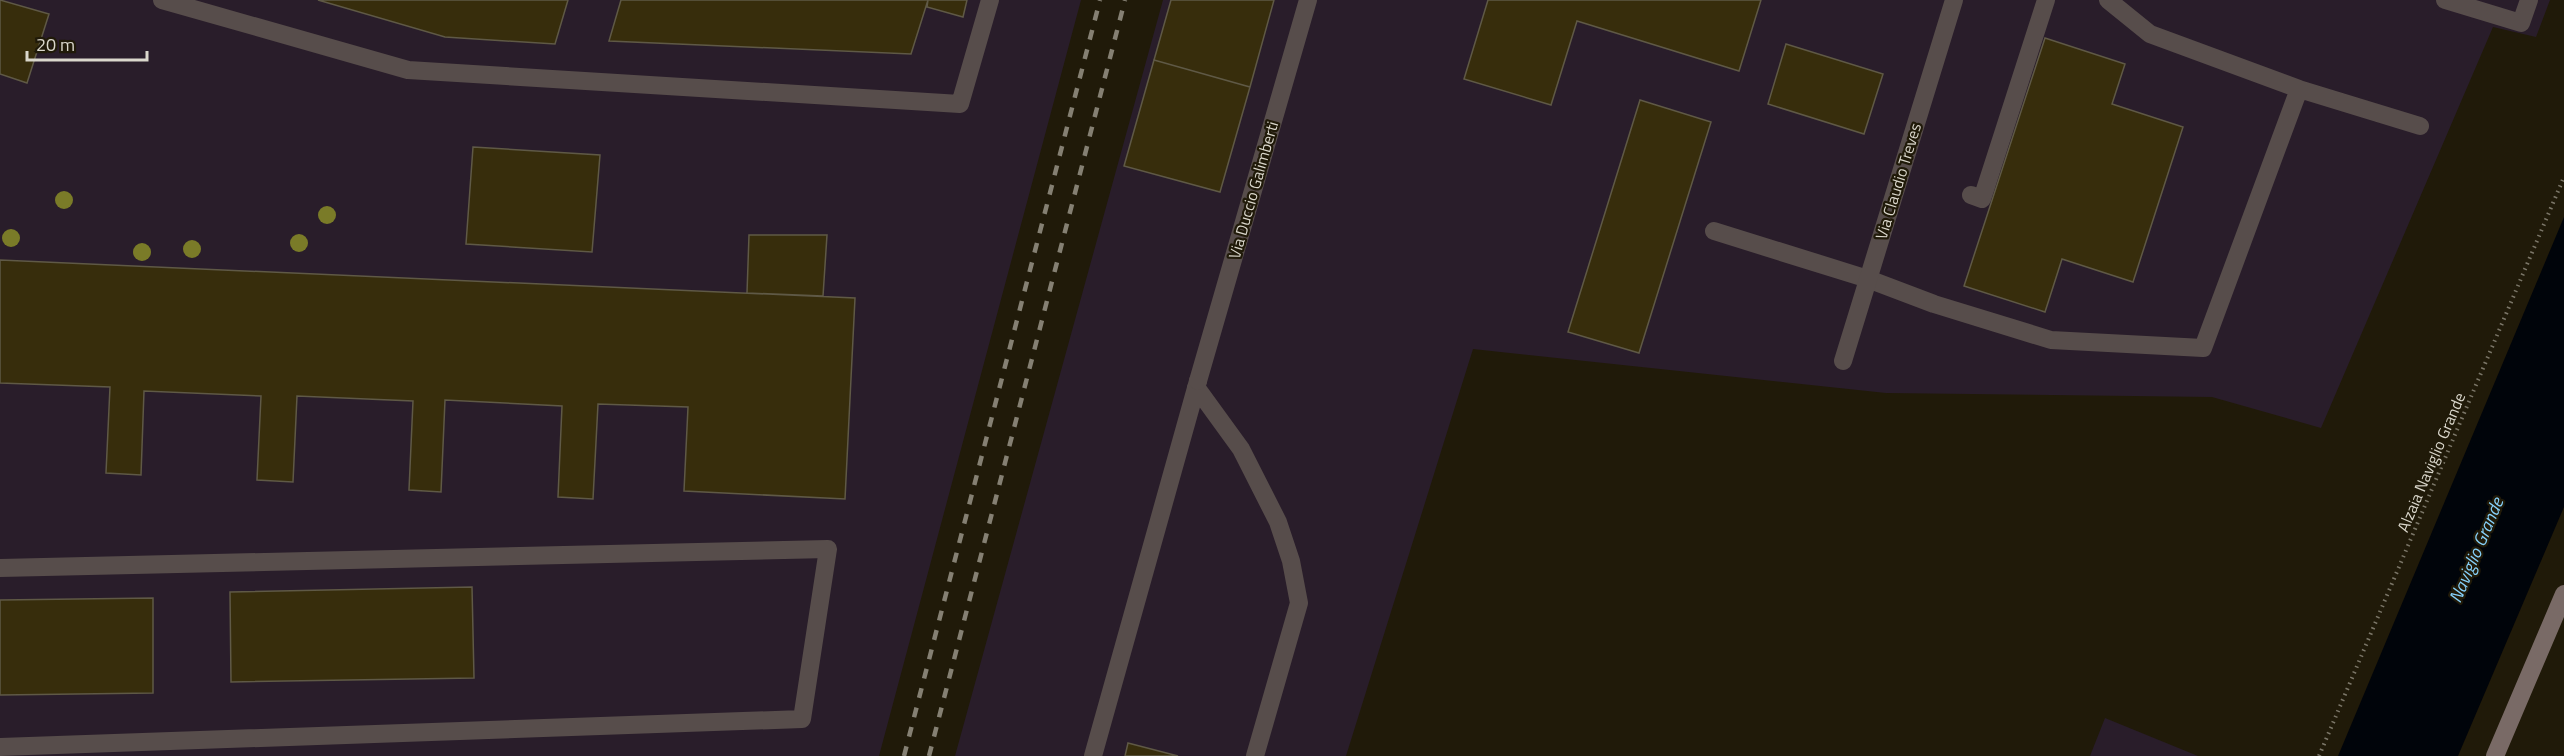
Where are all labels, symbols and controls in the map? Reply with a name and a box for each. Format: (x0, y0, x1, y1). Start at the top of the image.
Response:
scale bar (27, 24, 147, 62)
text: 20 m (36, 31, 75, 58)
street label: Via Duccio Galimberti (1222, 118, 1284, 262)
street label: Via Claudio Treves (1869, 120, 1927, 242)
street label: Alzaia Naviglio Grande (2391, 389, 2471, 535)
water label: Naviglio Grande (2442, 492, 2511, 607)

